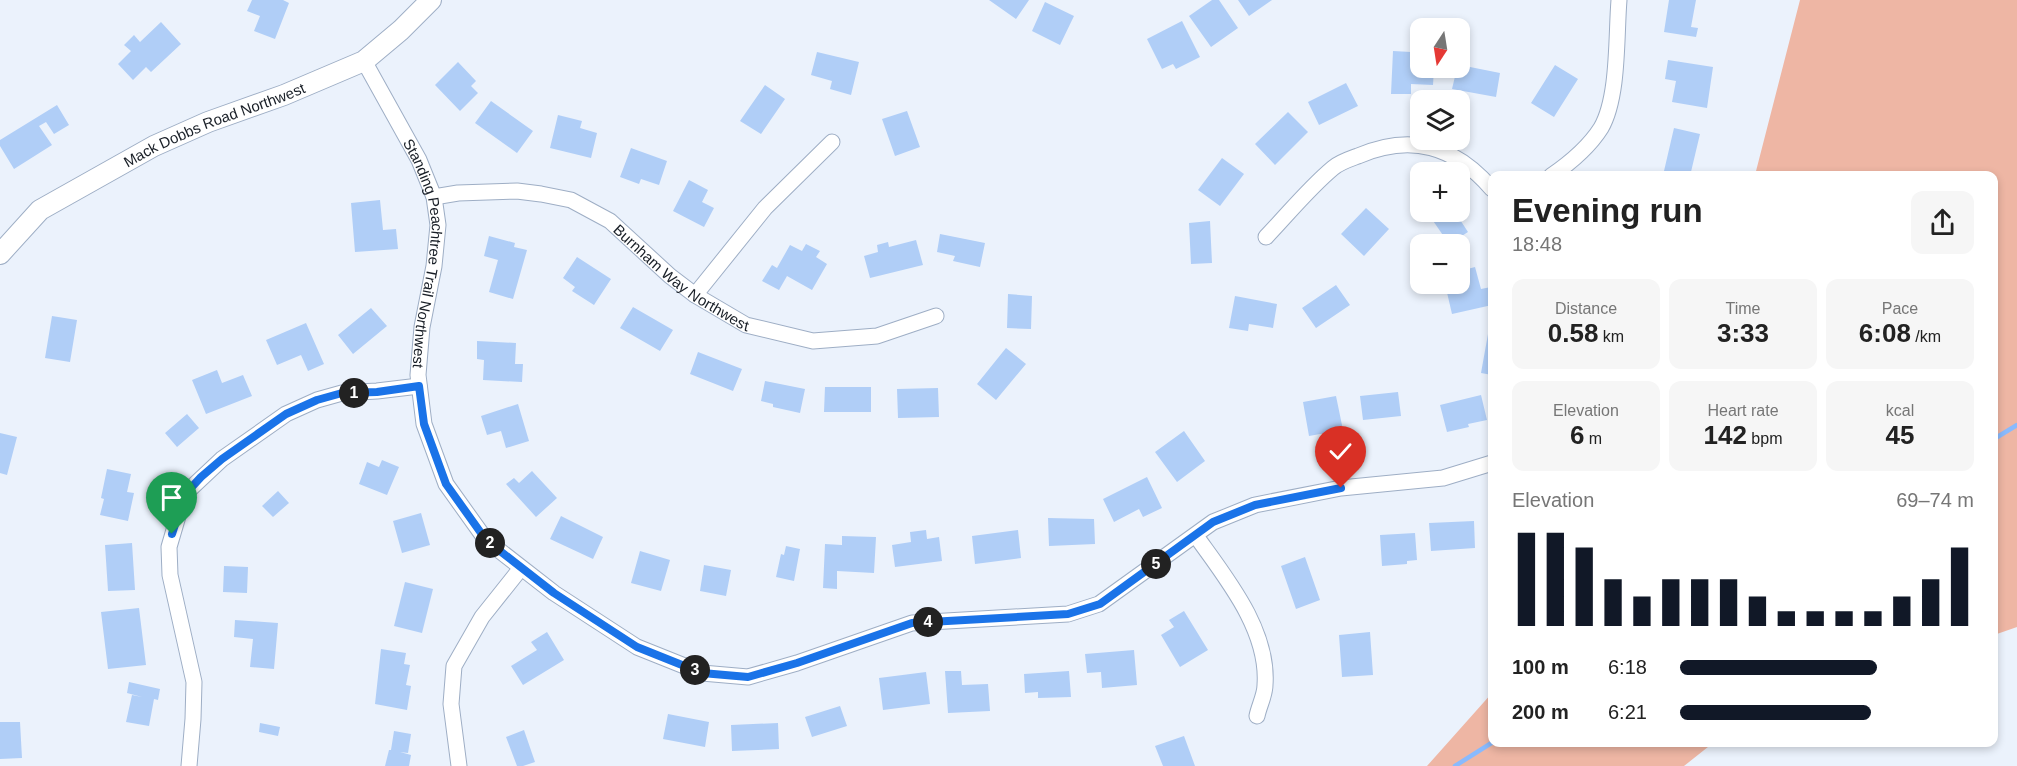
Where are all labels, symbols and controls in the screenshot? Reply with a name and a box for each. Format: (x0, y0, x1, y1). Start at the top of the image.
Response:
north arrow (1410, 18, 1470, 78)
map controls (1410, 18, 1470, 294)
street label: Mack Dobbs Road Northwest (120, 78, 308, 170)
button: layers (1410, 90, 1470, 150)
street label: Standing Peachtree Trail Northwest (400, 135, 447, 370)
button: + (1410, 162, 1470, 222)
button: share (1911, 191, 1974, 254)
text: Evening run (1512, 192, 1703, 229)
street label: Burnham Way Northwest (610, 220, 751, 334)
text: 18:48 (1512, 233, 1562, 255)
button: − (1410, 234, 1470, 294)
text: Distance (1555, 300, 1617, 317)
text: Time (1726, 300, 1760, 317)
text: Pace (1882, 300, 1918, 317)
text: 0.58 (1548, 318, 1598, 348)
text: 3:33 (1717, 318, 1769, 348)
text: 6:08 (1859, 318, 1911, 348)
text: km (1598, 328, 1624, 345)
text: /km (1911, 328, 1941, 345)
pin: 1 (339, 378, 369, 408)
text: 1 (350, 384, 358, 401)
text: Elevation (1553, 402, 1619, 419)
text: Heart rate (1707, 402, 1779, 419)
text: kcal (1886, 402, 1914, 419)
text: 6 (1570, 420, 1584, 450)
text: 142 (1704, 420, 1747, 450)
text: 45 (1886, 420, 1914, 450)
pin (1315, 426, 1366, 488)
text: m (1584, 430, 1602, 447)
text: bpm (1747, 430, 1782, 447)
icon: check (1324, 435, 1357, 468)
pin (146, 472, 197, 534)
icon: arrive (155, 481, 188, 514)
text: Elevation (1512, 489, 1594, 511)
text: 69–74 m (1896, 489, 1974, 511)
pin: 2 (475, 528, 505, 558)
text: 2 (486, 534, 494, 551)
pin: 5 (1141, 549, 1171, 579)
text: 5 (1152, 555, 1160, 572)
pin: 4 (913, 607, 943, 637)
text: 4 (924, 613, 932, 630)
pin: 3 (680, 655, 710, 685)
text: 100 m (1512, 656, 1569, 678)
text: 6:18 (1608, 656, 1647, 678)
text: 3 (691, 661, 699, 678)
text: 200 m (1512, 701, 1569, 723)
text: 6:21 (1608, 701, 1647, 723)

